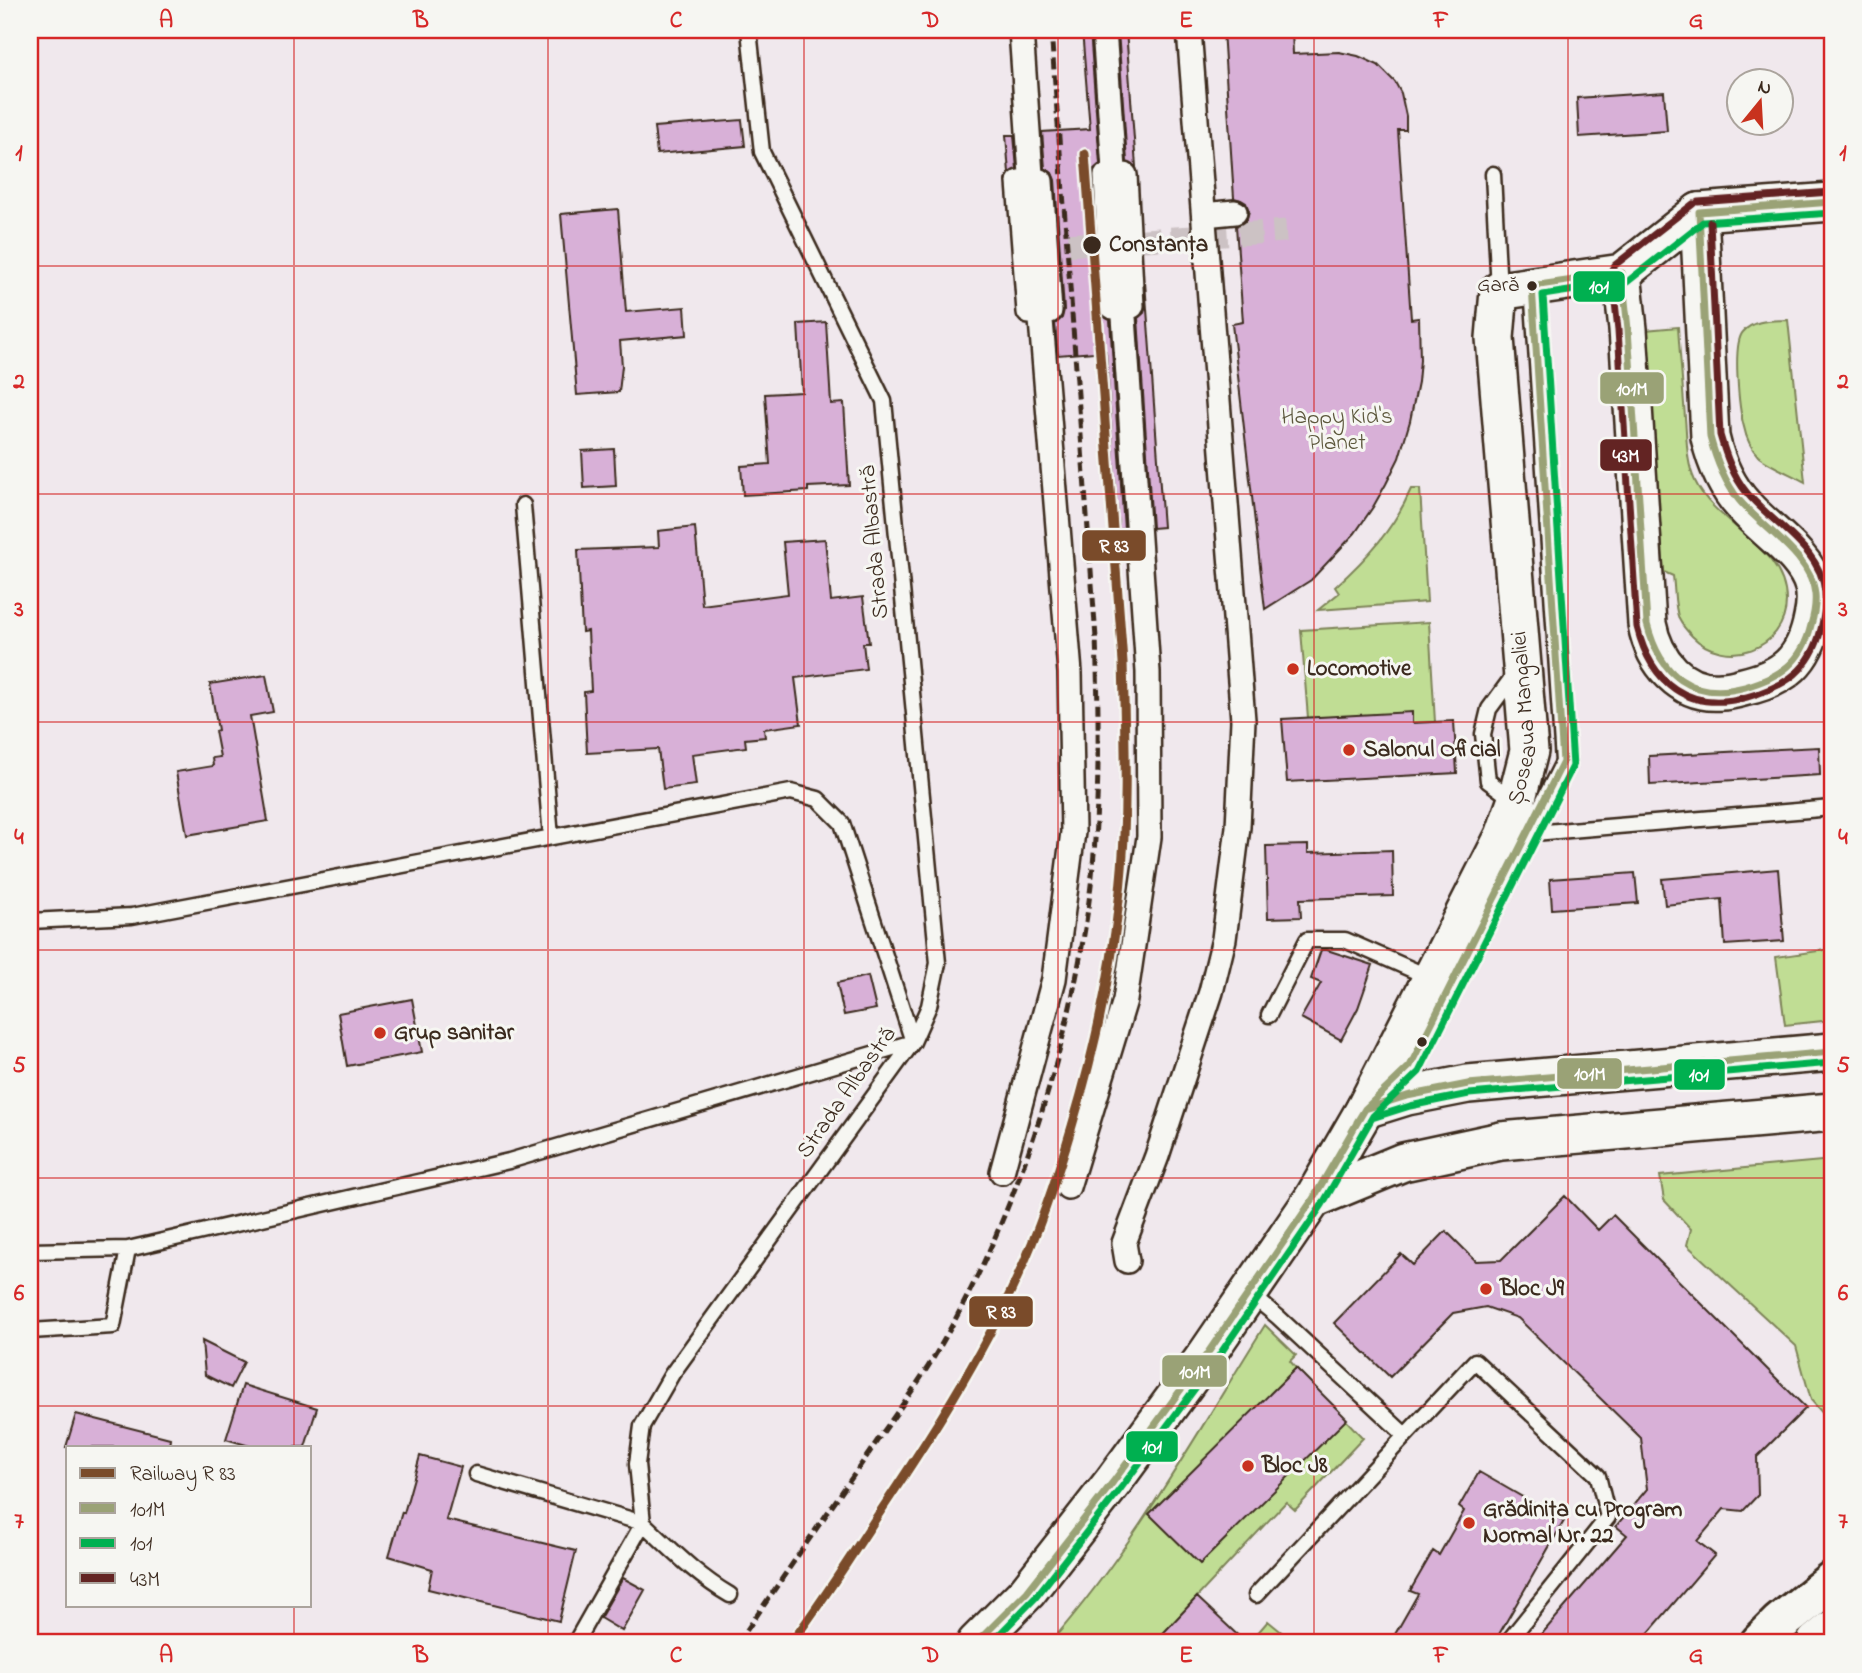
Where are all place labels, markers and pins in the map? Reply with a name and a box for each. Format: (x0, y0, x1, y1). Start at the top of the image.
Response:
place label: Constanța (1109, 229, 1208, 262)
marker: Constanța (1081, 234, 1103, 256)
place label: Gară (1477, 271, 1519, 301)
marker: Gară (1525, 279, 1539, 293)
place label: Locomotive (1307, 653, 1412, 686)
marker: Locomotive (1285, 661, 1301, 677)
place label: Salonul Oficial (1363, 734, 1501, 767)
marker: Salonul Oficial (1341, 742, 1357, 758)
place label: Grup sanitar (394, 1017, 515, 1050)
marker: Grup sanitar (372, 1025, 388, 1041)
unlabelled marker (1415, 1035, 1429, 1049)
place label: Bloc J9 (1499, 1273, 1565, 1306)
marker: Bloc J9 (1478, 1281, 1494, 1297)
place label: Bloc J8 (1261, 1450, 1328, 1483)
marker: Bloc J8 (1240, 1458, 1256, 1474)
place label: Grădinița cu Program Normal Nr. 22 (1483, 1494, 1683, 1553)
marker: Grădinița cu Program Normal Nr. 22 (1461, 1515, 1477, 1531)

